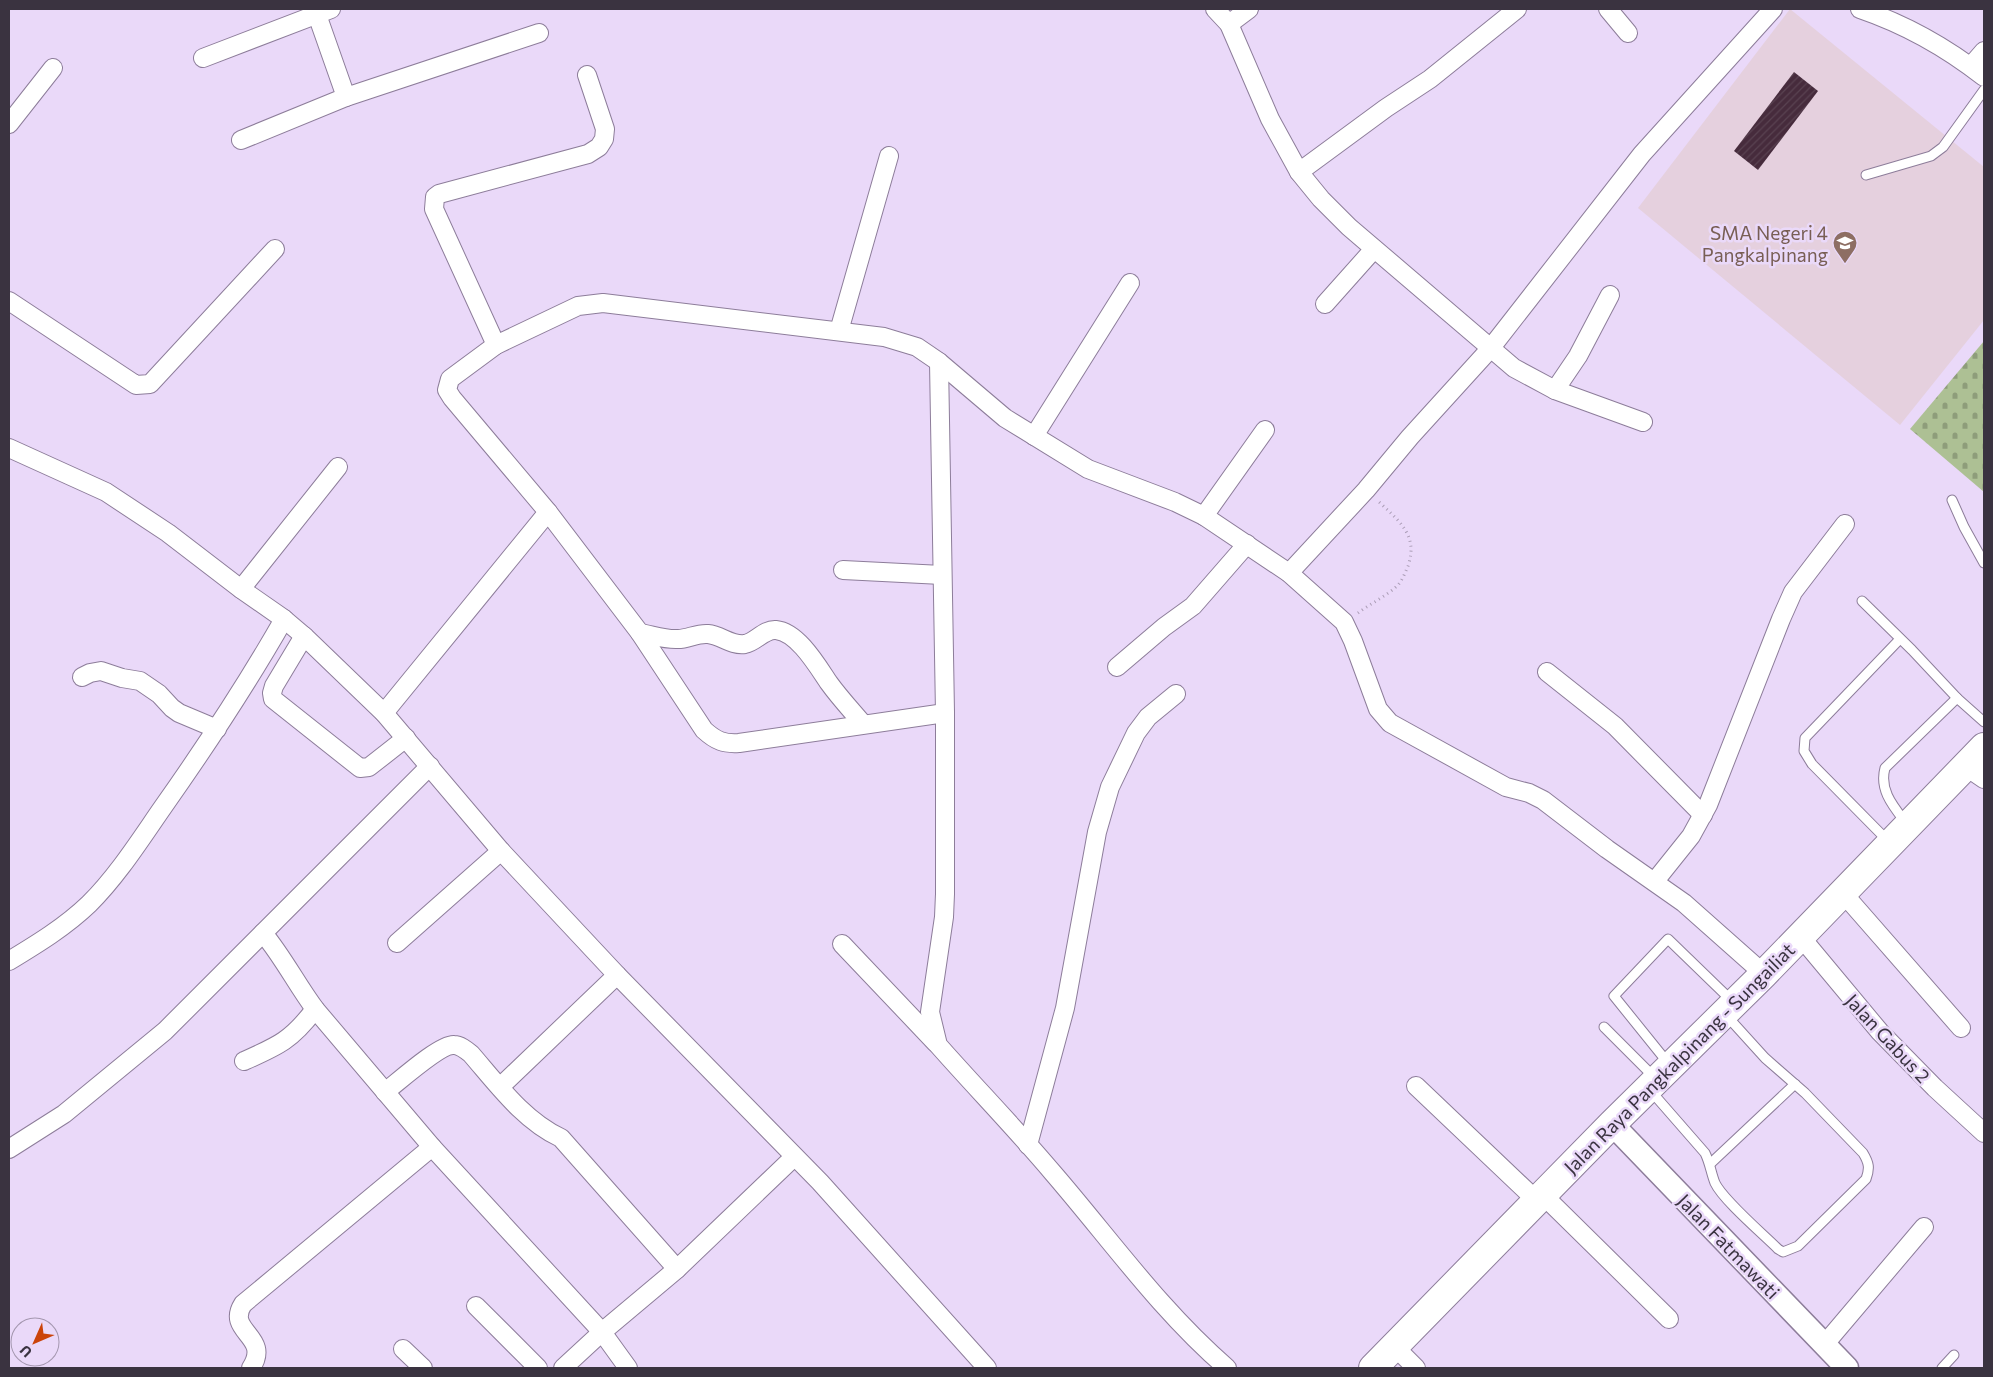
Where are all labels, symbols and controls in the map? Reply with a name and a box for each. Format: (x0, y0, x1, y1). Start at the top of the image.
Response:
place label: SMA Negeri 4 Pangkalpinang (1702, 221, 1828, 266)
school or university icon: SMA Negeri 4 Pangkalpinang (1832, 230, 1858, 264)
street label: Jalan Raya Pangkalpinang - Sungailiat (1559, 938, 1799, 1178)
street label: Jalan Gabus 2 (1841, 989, 1935, 1087)
street label: Jalan Fatmawati (1673, 1189, 1785, 1303)
north arrow (10, 1317, 60, 1367)
text: U (16, 1342, 35, 1361)

